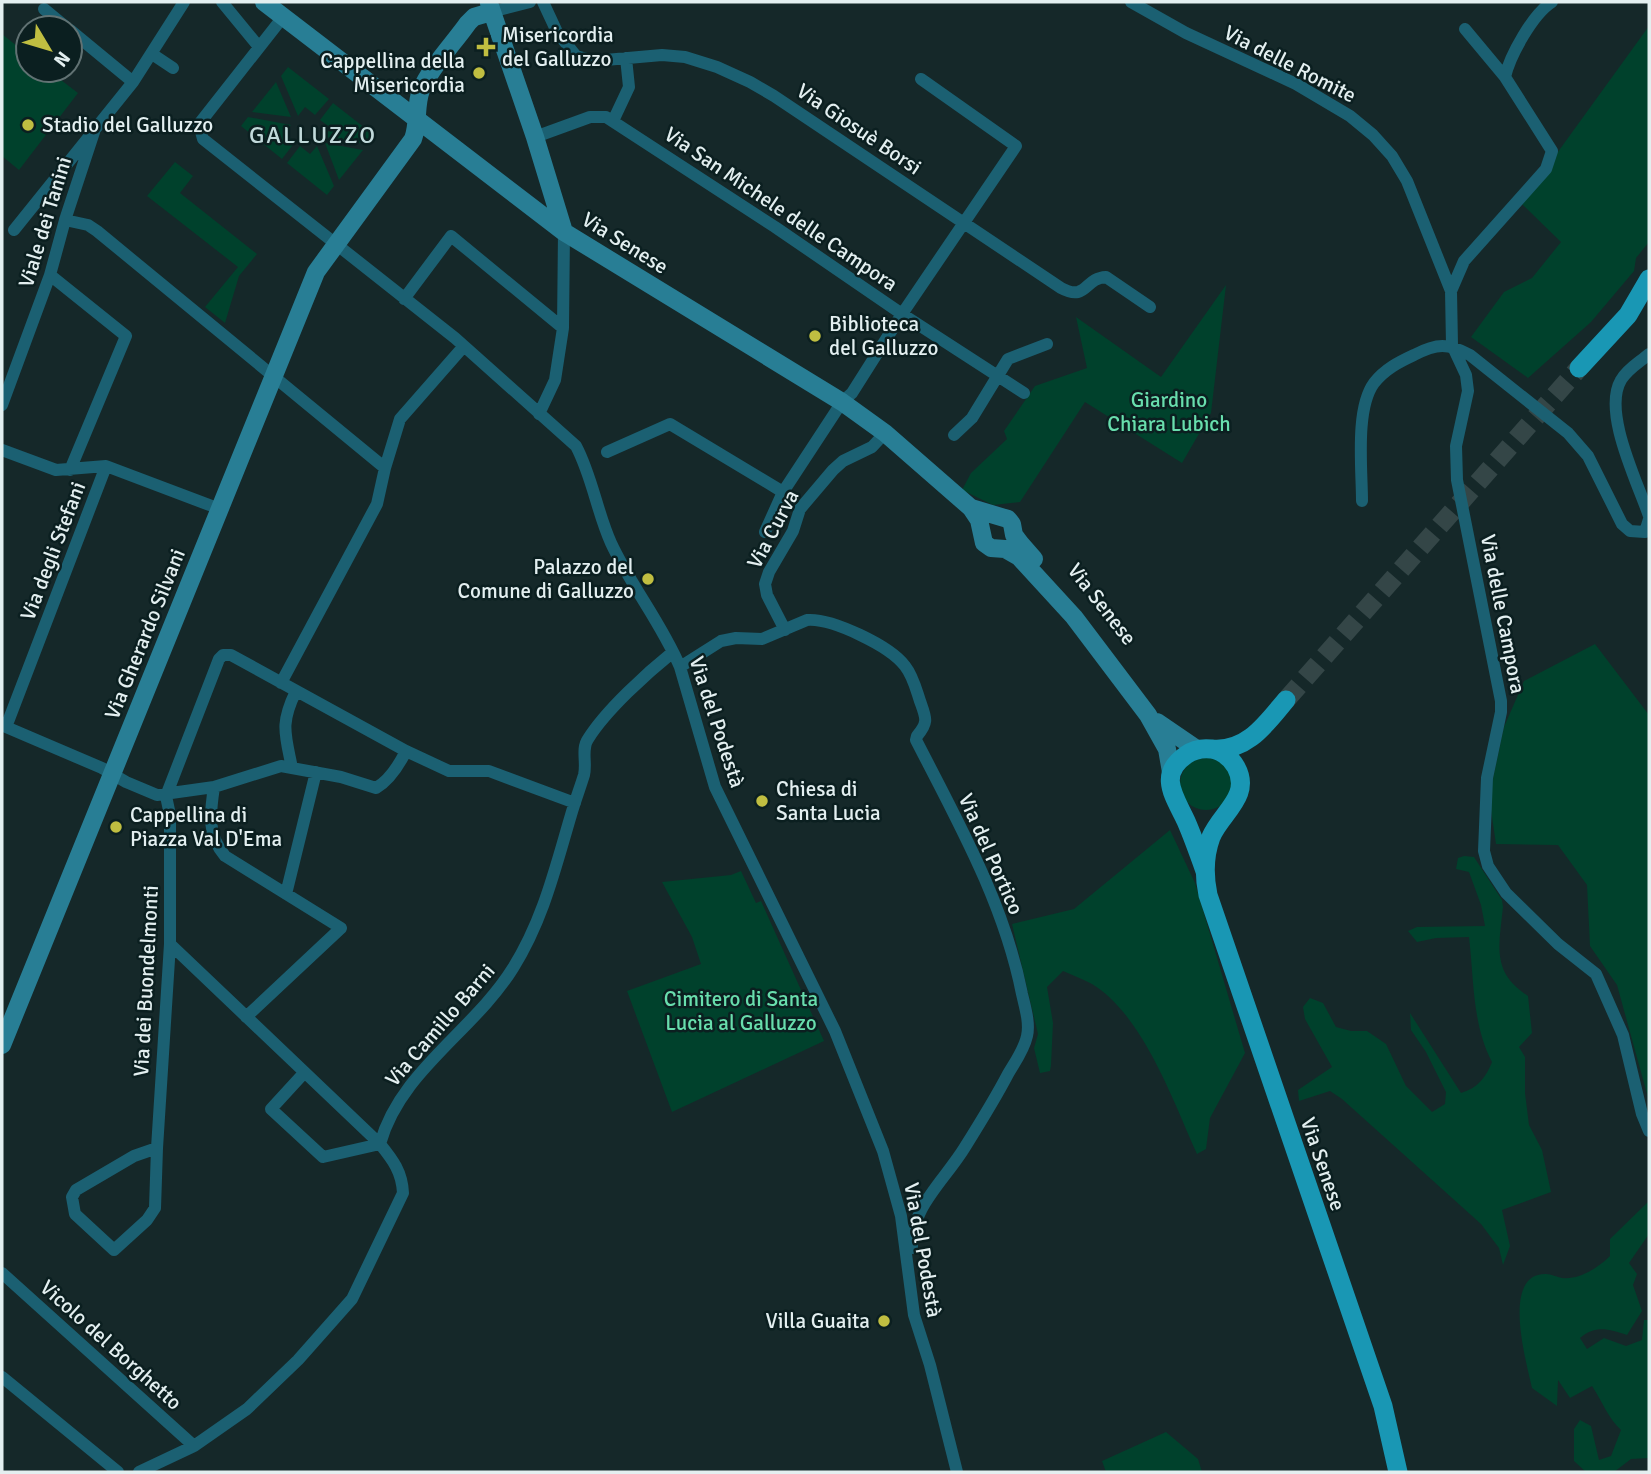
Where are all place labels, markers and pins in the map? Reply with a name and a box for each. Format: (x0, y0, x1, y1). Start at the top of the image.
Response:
place label: Misericordia del Galluzzo (502, 22, 614, 72)
marker: Misericordia del Galluzzo (476, 37, 496, 57)
place label: Cappellina della Misericordia (320, 48, 465, 98)
marker: Cappellina della Misericordia (471, 65, 487, 81)
place label: Stadio del Galluzzo (42, 112, 213, 138)
marker: Stadio del Galluzzo (20, 117, 36, 133)
place label: Biblioteca del Galluzzo (829, 311, 938, 361)
marker: Biblioteca del Galluzzo (807, 328, 823, 344)
place label: Palazzo del Comune di Galluzzo (458, 554, 634, 604)
marker: Palazzo del Comune di Galluzzo (640, 571, 656, 587)
place label: Chiesa di Santa Lucia (776, 776, 881, 826)
marker: Chiesa di Santa Lucia (754, 793, 770, 809)
place label: Cappellina di Piazza Val D'Ema (130, 802, 282, 852)
marker: Cappellina di Piazza Val D'Ema (108, 819, 124, 835)
place label: Villa Guaita (766, 1308, 870, 1334)
marker: Villa Guaita (876, 1313, 892, 1329)

